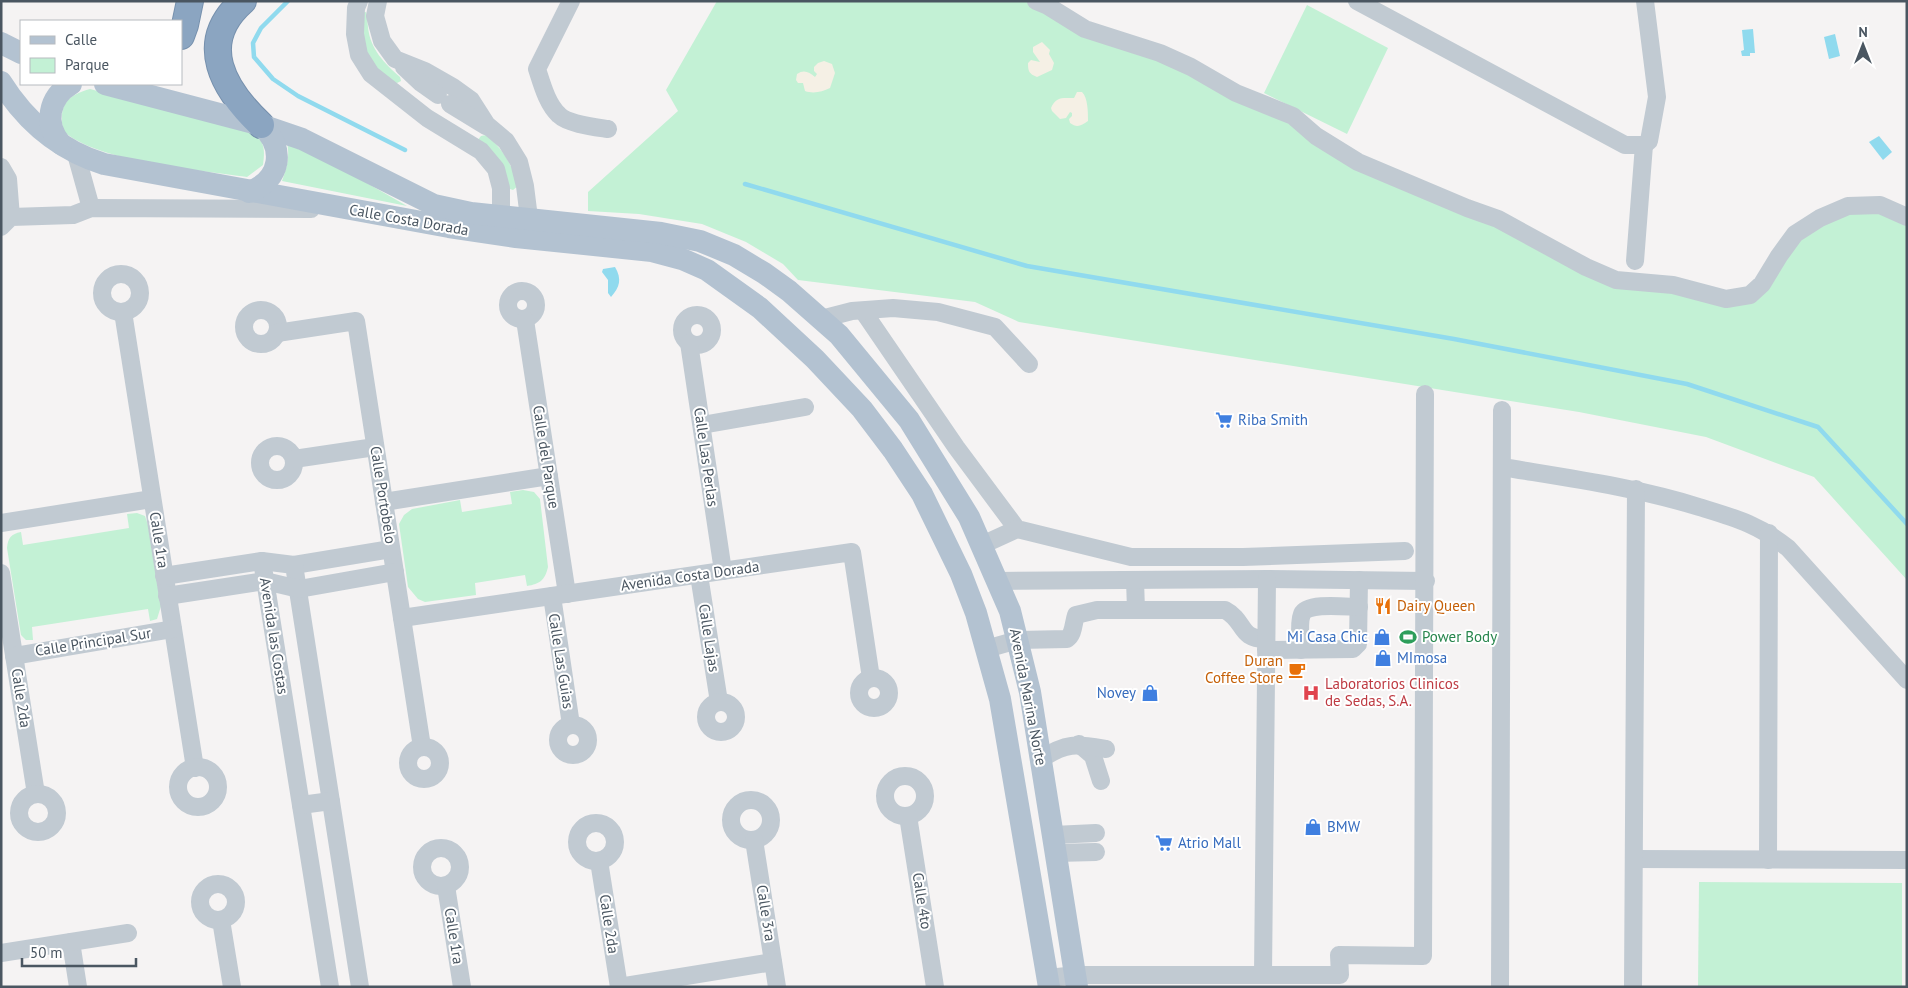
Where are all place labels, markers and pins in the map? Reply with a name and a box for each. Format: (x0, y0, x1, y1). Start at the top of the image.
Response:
supermarket icon: Riba Smith (1214, 410, 1234, 430)
place label: Riba Smith (1238, 410, 1308, 429)
restaurant icon: Dairy Queen (1373, 596, 1393, 616)
place label: Dairy Queen (1397, 596, 1475, 615)
place label: Mi Casa Chic (1287, 627, 1368, 646)
shop icon: Mi Casa Chic (1372, 627, 1392, 647)
sports icon: Power Body (1398, 627, 1418, 647)
place label: Power Body (1422, 627, 1497, 646)
shop icon: MImosa (1373, 648, 1393, 668)
place label: MImosa (1397, 648, 1447, 667)
place label: Duran Coffee Store (1205, 651, 1283, 687)
cafe icon: Duran Coffee Store (1287, 660, 1307, 680)
place label: Laboratorios Clinicos de Sedas, S.A. (1325, 674, 1459, 710)
place label: Novey (1097, 683, 1136, 702)
shop icon: Novey (1140, 683, 1160, 703)
hospital icon: Laboratorios Clinicos de Sedas, S.A. (1301, 683, 1321, 703)
shop icon: BMW (1303, 817, 1323, 837)
place label: BMW (1327, 817, 1361, 836)
supermarket icon: Atrio Mall (1154, 833, 1174, 853)
place label: Atrio Mall (1178, 833, 1241, 852)

